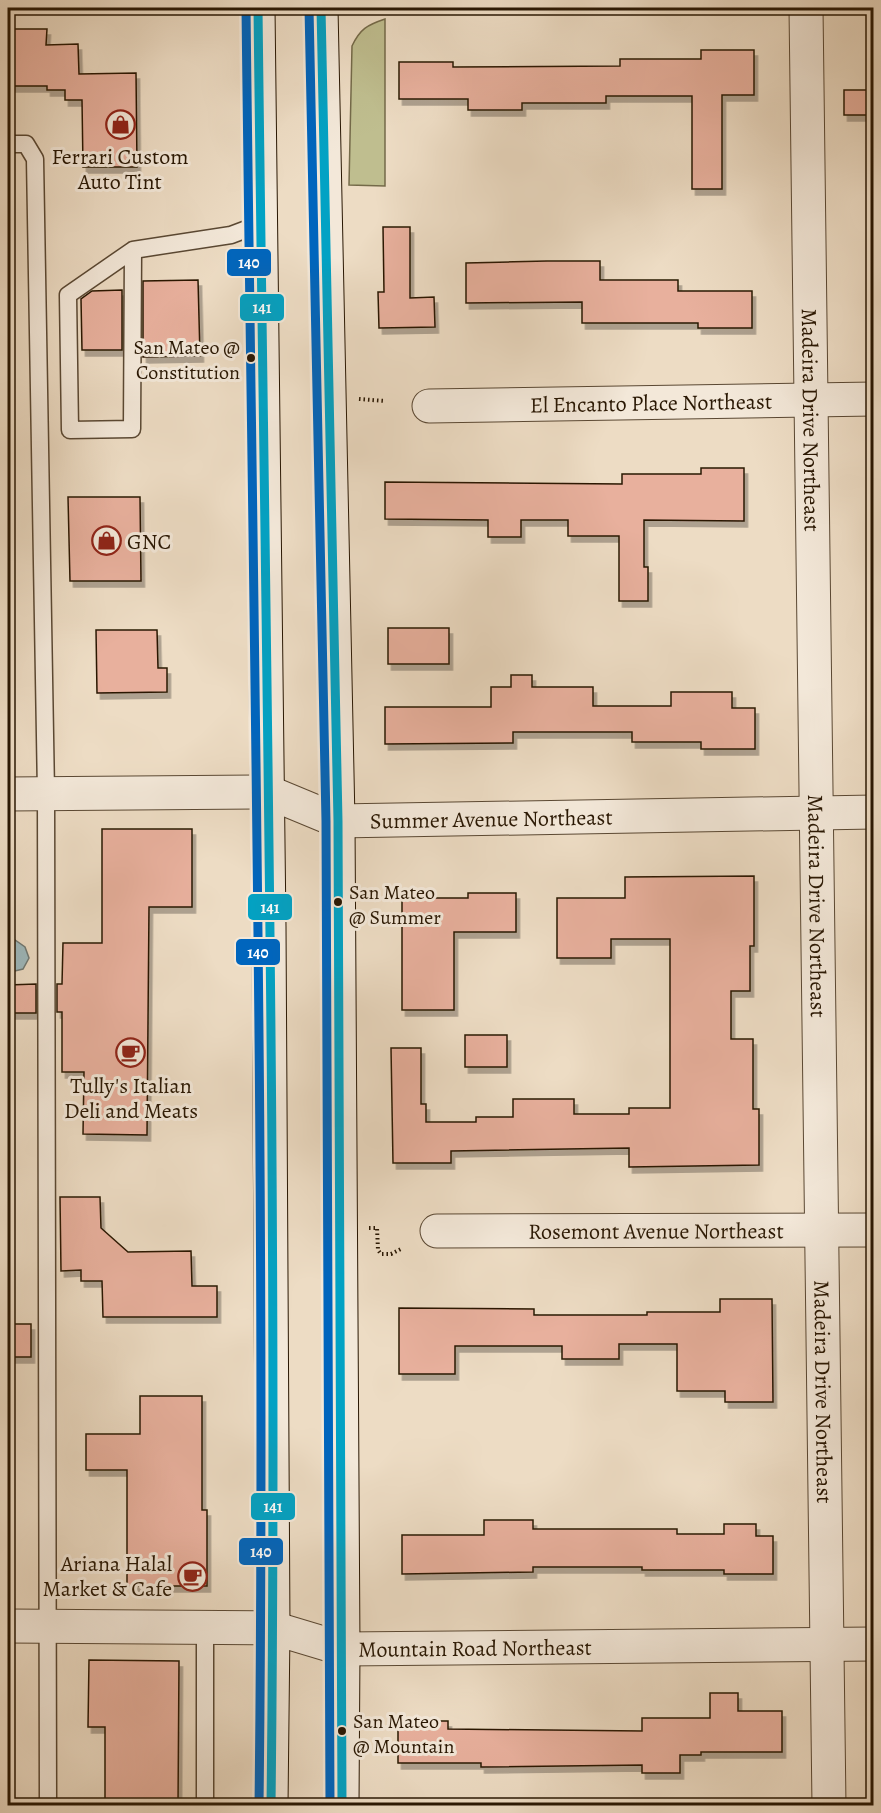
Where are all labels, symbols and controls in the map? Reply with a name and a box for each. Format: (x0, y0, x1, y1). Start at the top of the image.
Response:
shop icon: Ferrari Custom Auto Tint (104, 108, 136, 140)
place label: Ferrari Custom Auto Tint (51, 142, 189, 197)
line badge: 140 (226, 248, 272, 277)
text: 140 (238, 252, 260, 274)
line badge: 141 (239, 293, 285, 322)
text: 141 (253, 297, 272, 319)
street label: Madeira Drive Northeast (794, 308, 827, 532)
place label: San Mateo @ Constitution (133, 334, 240, 386)
marker: San Mateo @ Constitution (245, 352, 257, 364)
street label: El Encanto Place Northeast (530, 387, 772, 420)
shop icon: GNC (90, 525, 122, 557)
place label: GNC (127, 527, 171, 557)
street label: Madeira Drive Northeast (800, 794, 833, 1018)
street label: Summer Avenue Northeast (370, 802, 613, 836)
place label: San Mateo @ Summer (349, 879, 441, 931)
line badge: 141 (247, 893, 293, 921)
marker: San Mateo @ Summer (332, 896, 344, 908)
text: 141 (261, 897, 280, 919)
line badge: 140 (235, 938, 281, 966)
text: 140 (247, 942, 269, 964)
cafe icon: Tully's Italian Deli and Meats (115, 1037, 147, 1069)
place label: Tully's Italian Deli and Meats (64, 1071, 198, 1126)
street label: Rosemont Avenue Northeast (528, 1216, 784, 1247)
street label: Madeira Drive Northeast (806, 1280, 839, 1504)
line badge: 141 (250, 1492, 296, 1521)
text: 141 (264, 1496, 283, 1518)
line badge: 140 (238, 1537, 284, 1566)
text: 140 (250, 1541, 272, 1563)
place label: Ariana Halal Market & Cafe (42, 1549, 172, 1604)
cafe icon: Ariana Halal Market & Cafe (177, 1560, 209, 1592)
street label: Mountain Road Northeast (358, 1633, 592, 1665)
place label: San Mateo @ Mountain (353, 1708, 454, 1760)
marker: San Mateo @ Mountain (336, 1725, 348, 1737)

